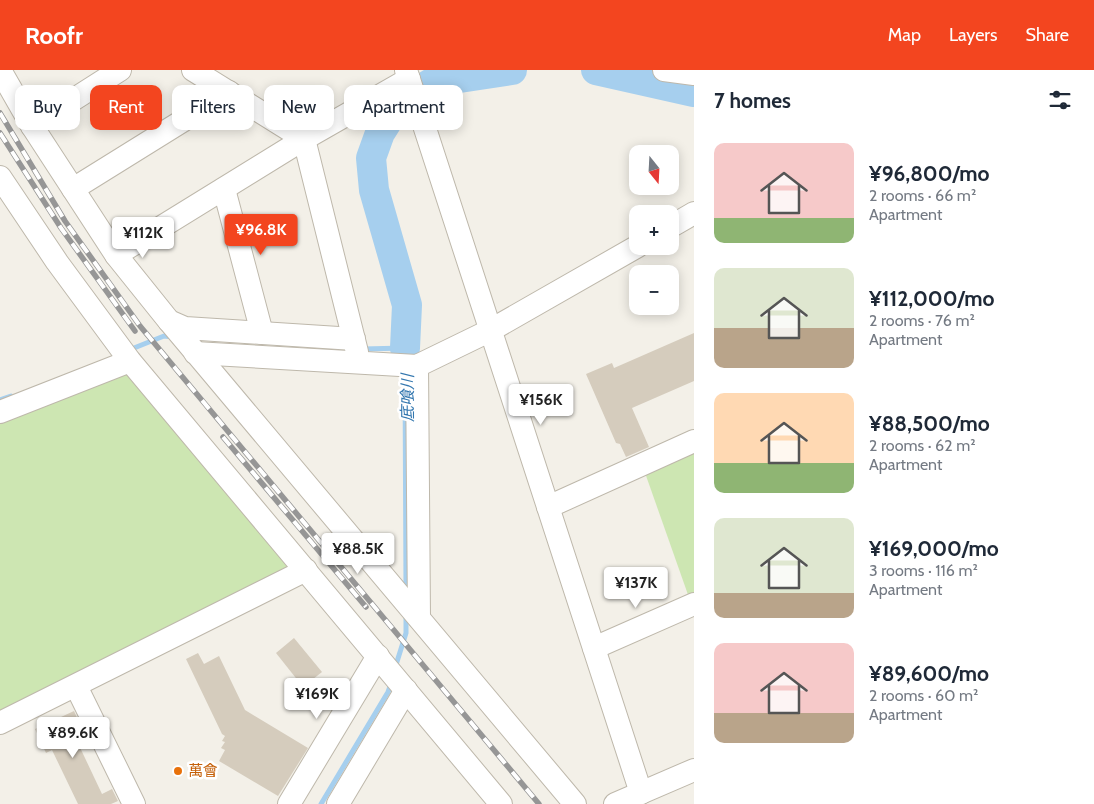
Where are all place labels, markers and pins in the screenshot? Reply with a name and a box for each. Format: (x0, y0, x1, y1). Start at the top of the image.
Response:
pin: ¥96.8K (220, 214, 302, 256)
pin: ¥112K (108, 216, 178, 259)
pin: ¥156K (506, 384, 576, 426)
pin: ¥88.5K (317, 532, 399, 575)
pin: ¥137K (601, 566, 671, 609)
pin: ¥169K (282, 678, 352, 720)
pin: ¥89.6K (32, 716, 114, 759)
place label: 萬會 (188, 762, 218, 780)
marker: 萬會 (172, 765, 184, 777)

